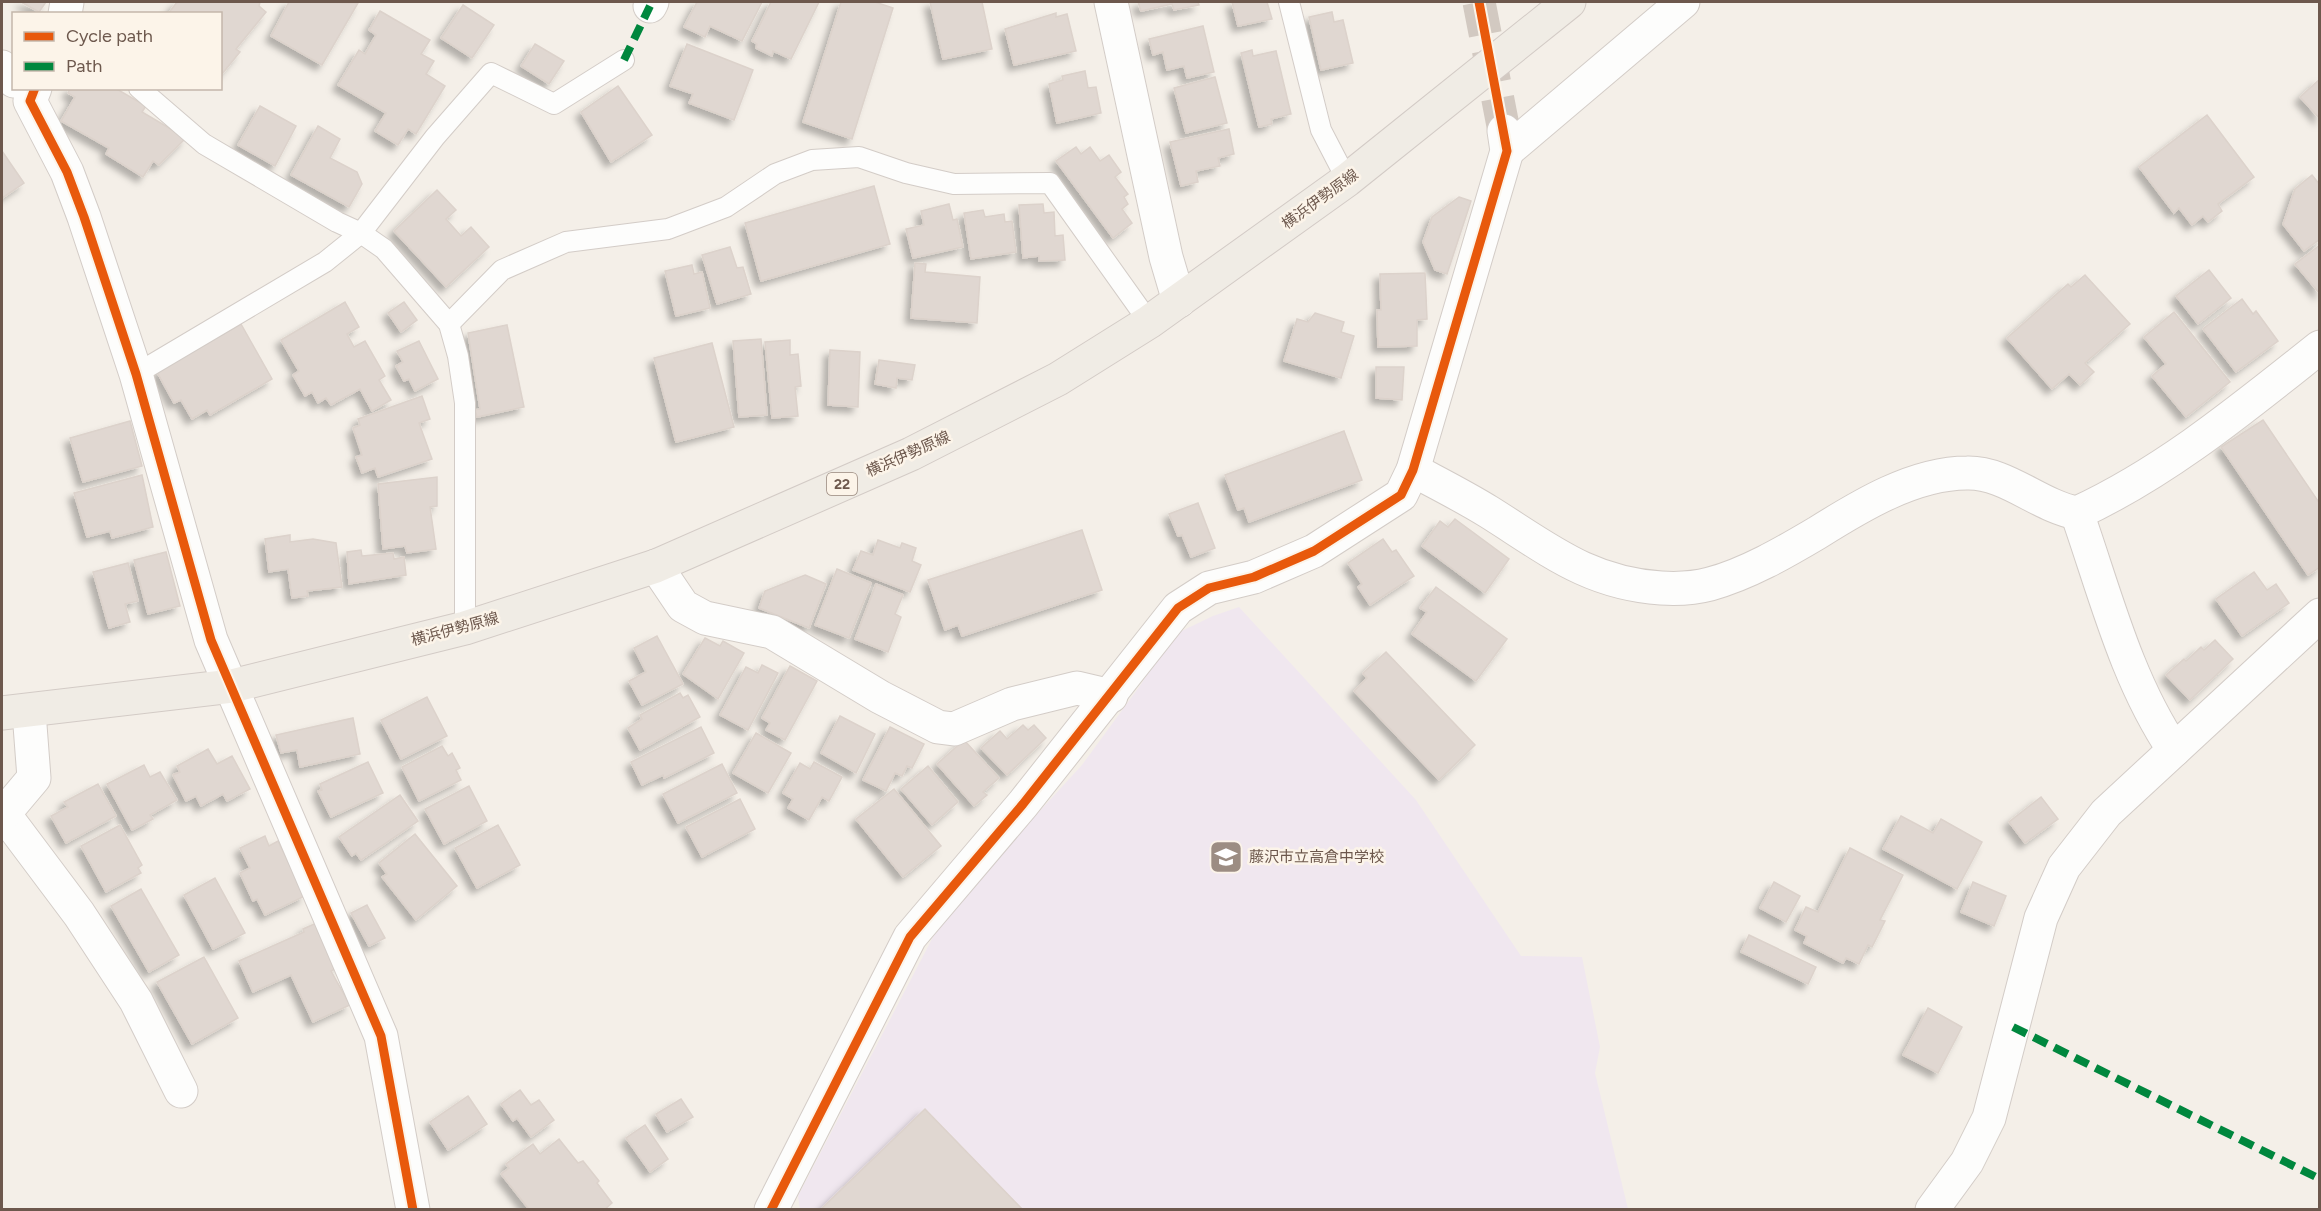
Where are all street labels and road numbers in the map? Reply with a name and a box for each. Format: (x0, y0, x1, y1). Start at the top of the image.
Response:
street label: 横浜伊勢原線 (1278, 165, 1362, 233)
street label: 横浜伊勢原線 (863, 427, 953, 481)
road number: 22 (827, 473, 857, 495)
street label: 横浜伊勢原線 (409, 609, 501, 649)

